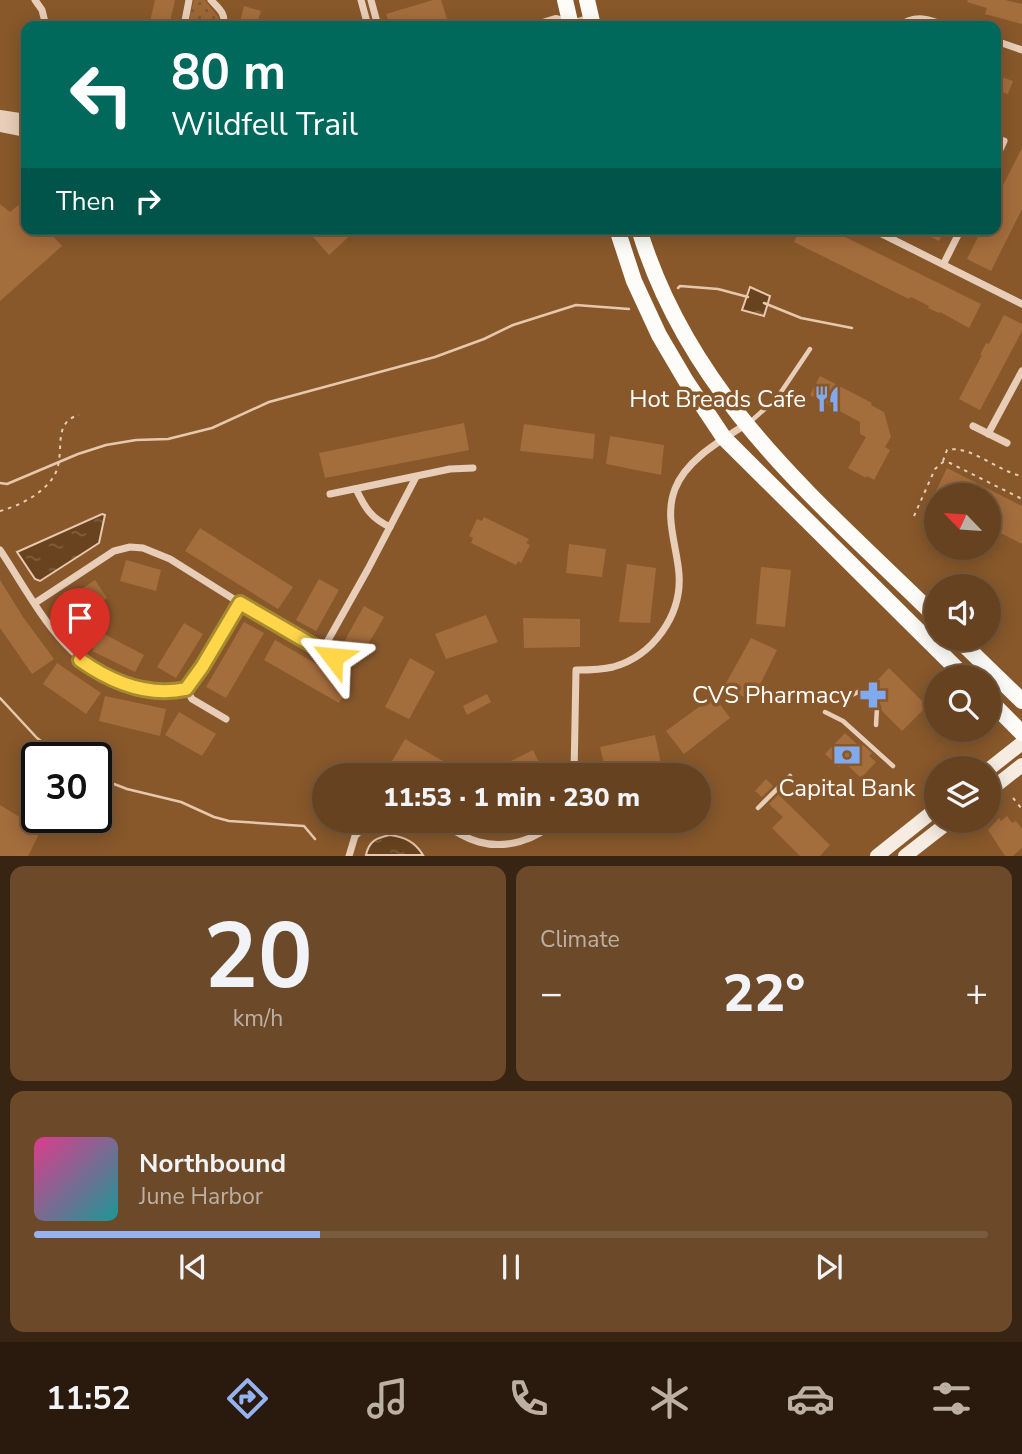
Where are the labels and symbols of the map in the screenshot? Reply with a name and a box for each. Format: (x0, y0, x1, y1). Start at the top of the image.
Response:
place label: Hot Breads Cafe (629, 383, 806, 415)
restaurant icon: Hot Breads Cafe (812, 384, 842, 414)
north arrow (924, 483, 1001, 560)
pin (50, 588, 110, 660)
position arrow (296, 620, 370, 694)
place label: CVS Pharmacy (692, 679, 853, 711)
pharmacy icon: CVS Pharmacy (858, 680, 888, 710)
bank icon: Capital Bank (832, 740, 862, 770)
speed limit sign: 30 (21, 742, 112, 833)
place label: Capital Bank (778, 772, 916, 804)

